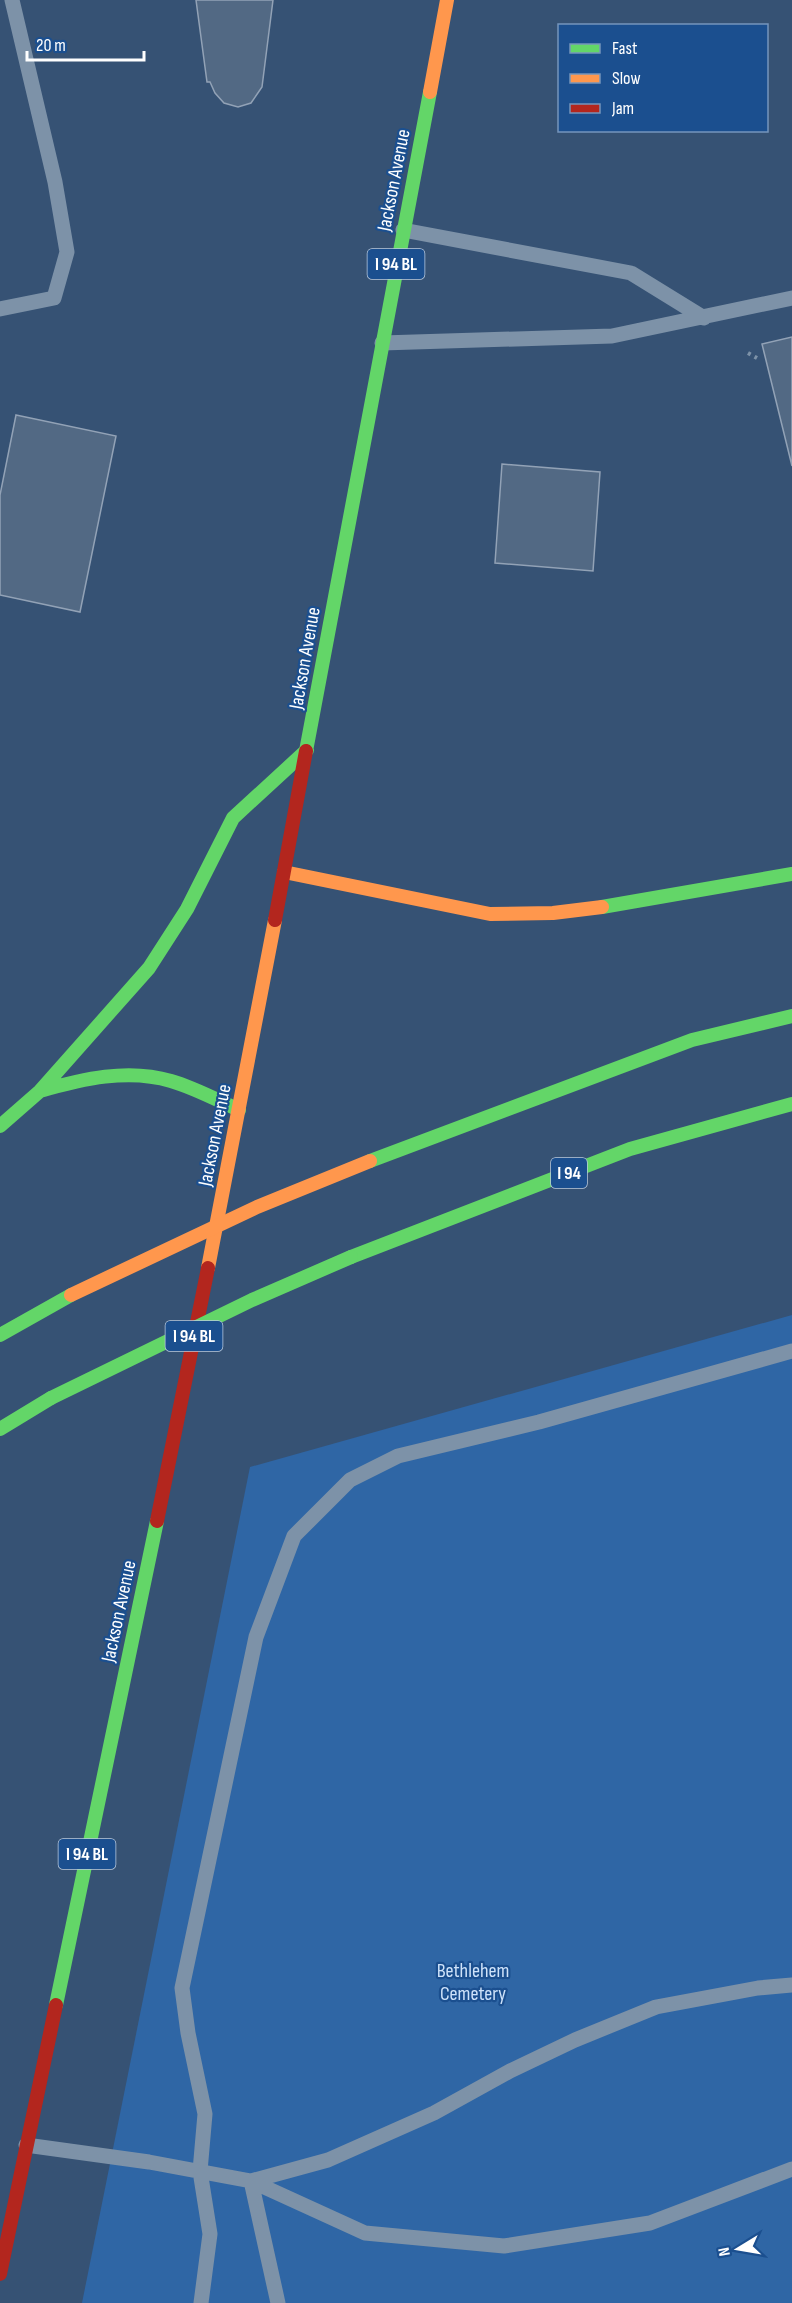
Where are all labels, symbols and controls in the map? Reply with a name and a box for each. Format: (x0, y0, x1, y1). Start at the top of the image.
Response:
scale bar (27, 24, 144, 62)
legend (558, 24, 768, 132)
text: 20 m (36, 35, 66, 56)
text: Fast (612, 38, 638, 59)
text: Slow (612, 68, 641, 89)
text: Jam (611, 98, 634, 119)
street label: Jackson Avenue (372, 127, 416, 234)
road number: I 94 BL (368, 249, 424, 279)
street label: Jackson Avenue (284, 605, 326, 712)
street label: Jackson Avenue (193, 1082, 237, 1189)
road number: I 94 (551, 1158, 587, 1188)
road number: I 94 BL (166, 1321, 222, 1351)
street label: Jackson Avenue (96, 1558, 141, 1665)
road number: I 94 BL (58, 1839, 116, 1869)
park label: Bethlehem Cemetery (437, 1959, 509, 2006)
north arrow (708, 2219, 768, 2279)
text: N (715, 2246, 735, 2258)

